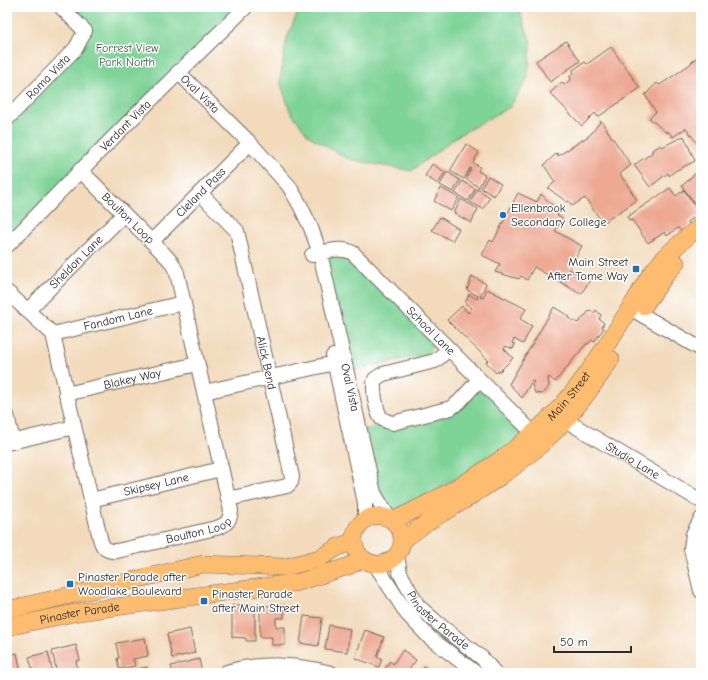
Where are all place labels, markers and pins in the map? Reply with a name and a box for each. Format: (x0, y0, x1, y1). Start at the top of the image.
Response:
place label: Ellenbrook Secondary College (511, 201, 606, 229)
marker: Ellenbrook Secondary College (498, 210, 508, 220)
place label: Main Street After Tome Way (547, 255, 629, 283)
marker: Main Street After Tome Way (631, 264, 641, 274)
place label: Pinaster Parade after Woodlake Boulevard (78, 570, 186, 598)
marker: Pinaster Parade after Woodlake Boulevard (65, 579, 75, 589)
place label: Pinaster Parade after Main Street (212, 587, 300, 615)
marker: Pinaster Parade after Main Street (199, 596, 209, 606)

